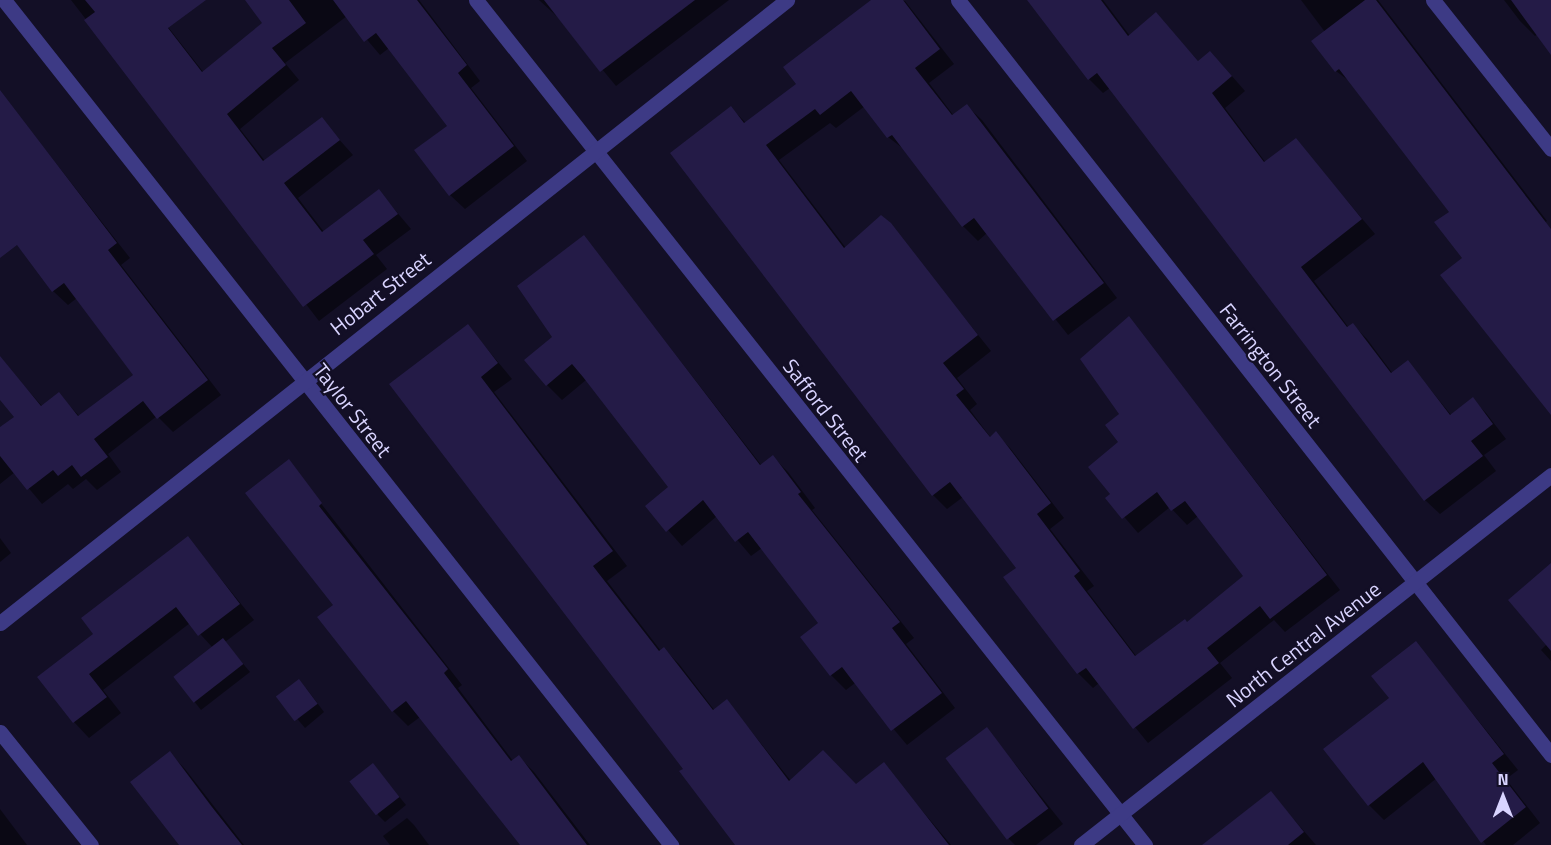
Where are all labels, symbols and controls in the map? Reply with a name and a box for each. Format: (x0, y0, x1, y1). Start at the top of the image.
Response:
street label: Hobart Street (325, 246, 435, 340)
street label: Farrington Street (1215, 298, 1327, 432)
street label: Safford Street (778, 354, 874, 466)
street label: Taylor Street (309, 358, 397, 462)
street label: North Central Avenue (1221, 576, 1385, 712)
north arrow (1473, 767, 1533, 827)
text: N (1497, 767, 1509, 791)

